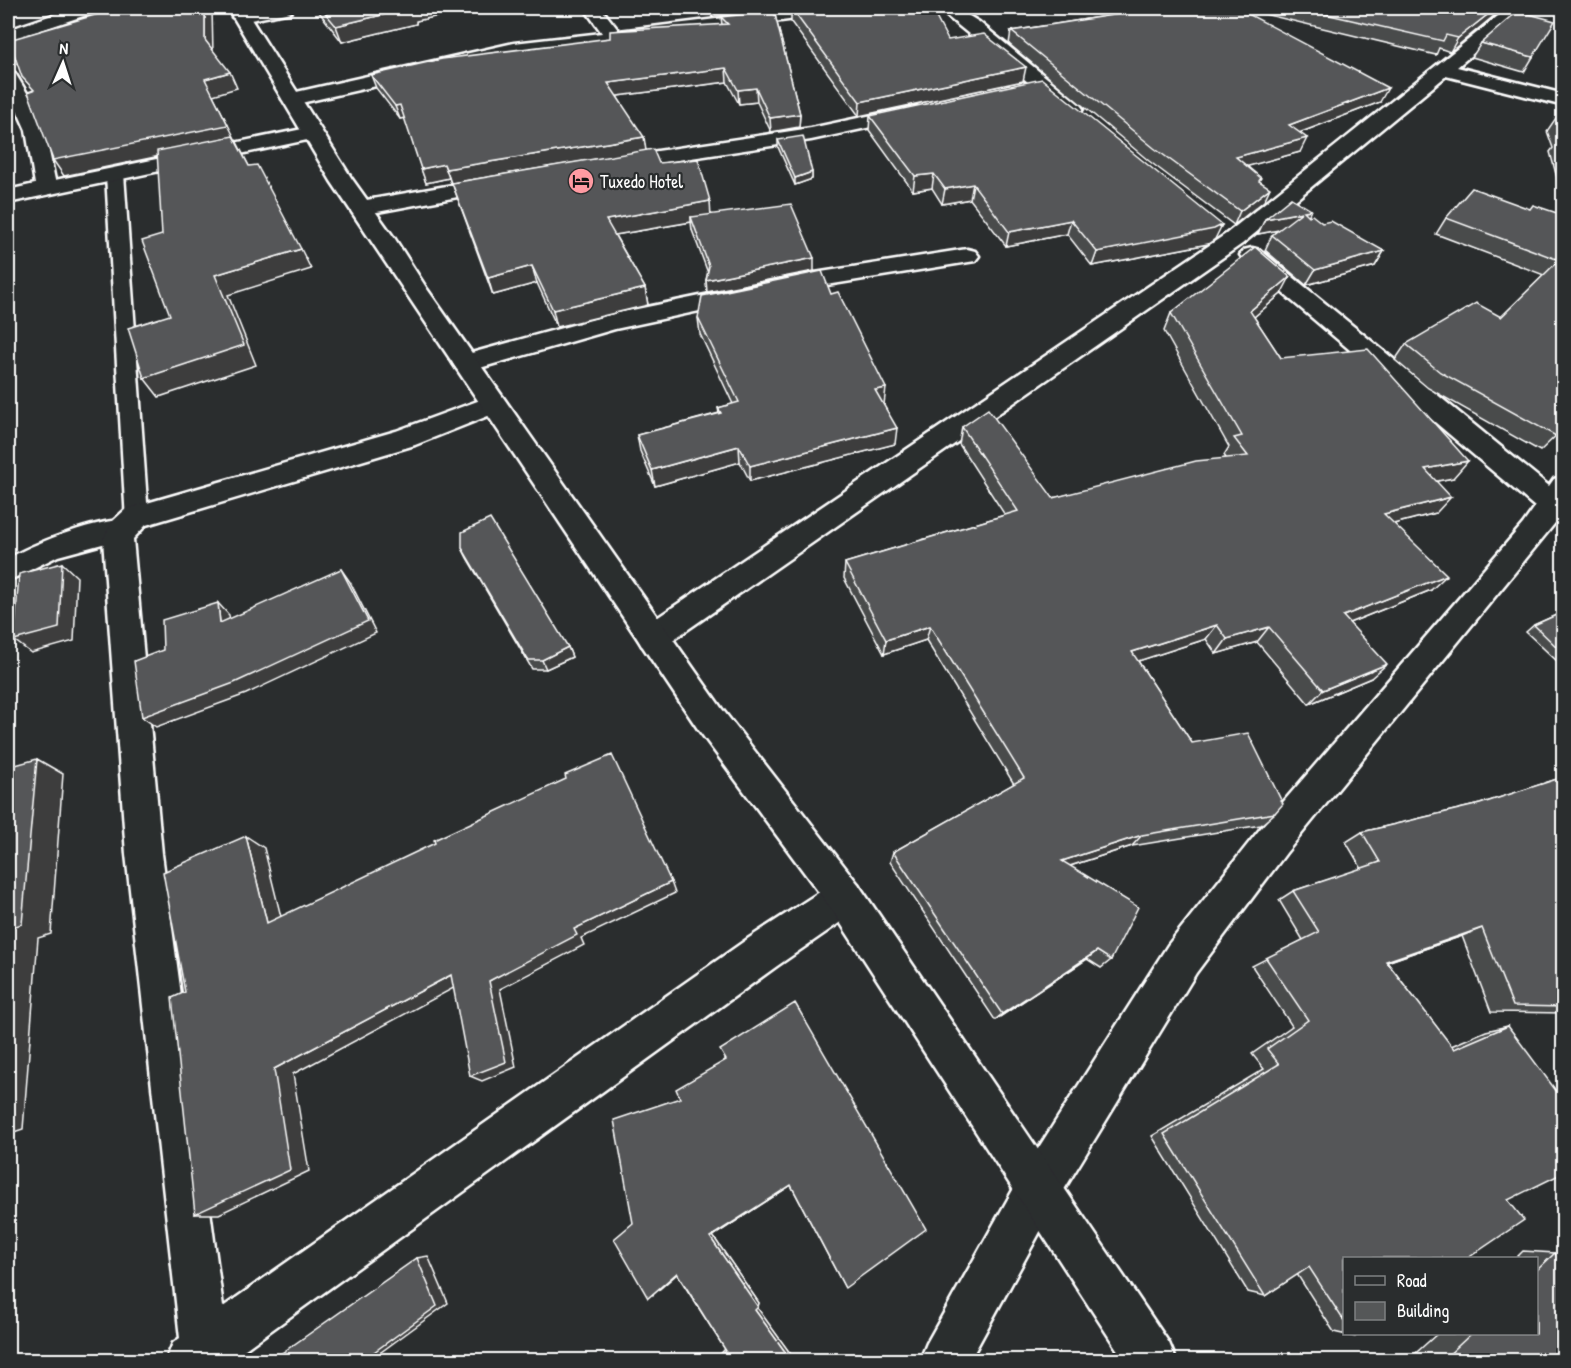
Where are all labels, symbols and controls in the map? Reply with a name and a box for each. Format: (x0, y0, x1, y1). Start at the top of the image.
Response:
north arrow (33, 33, 93, 93)
text: N (59, 37, 69, 59)
hotel icon: Tuxedo Hotel (566, 166, 596, 196)
place label: Tuxedo Hotel (600, 169, 683, 194)
legend (1343, 1257, 1538, 1335)
text: Road (1397, 1268, 1427, 1293)
text: Building (1397, 1298, 1449, 1323)

